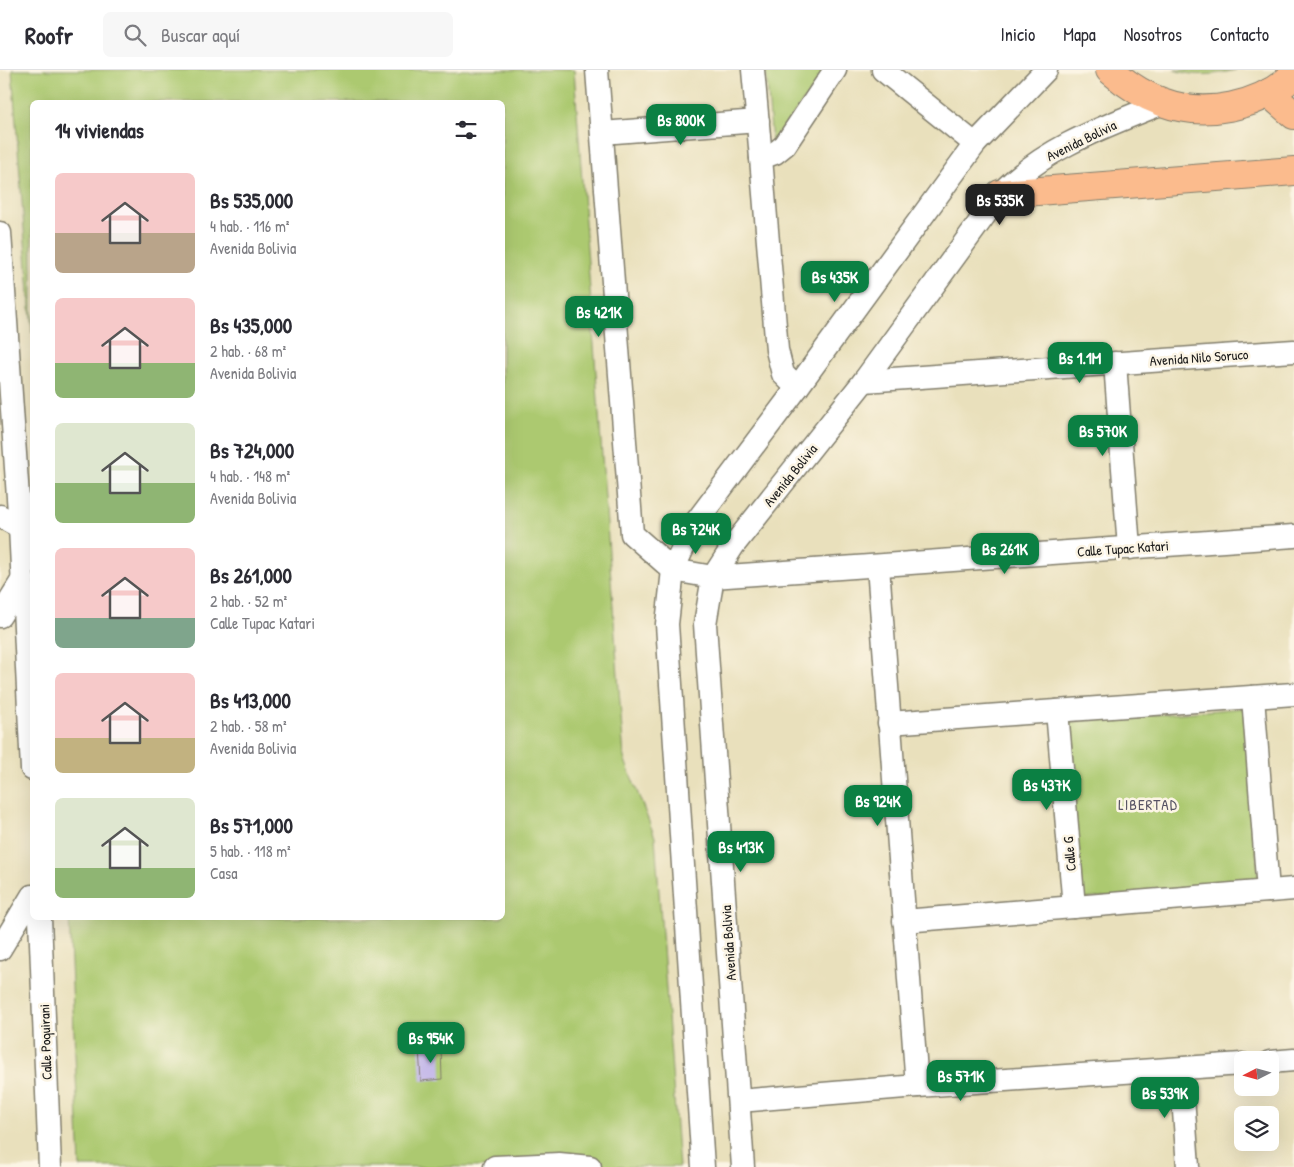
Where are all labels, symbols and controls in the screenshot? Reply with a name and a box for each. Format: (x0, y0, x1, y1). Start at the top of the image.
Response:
search box (103, 12, 453, 57)
text: Roofr (25, 19, 73, 51)
icon: search (121, 21, 149, 49)
text: Buscar aquí (161, 22, 240, 48)
text: Inicio (1001, 22, 1035, 47)
text: Mapa (1063, 22, 1096, 47)
text: Nosotros (1124, 22, 1182, 47)
text: Contacto (1210, 22, 1269, 47)
pin: Bs 800K (635, 104, 727, 146)
text: Bs 800K (657, 109, 705, 131)
street label: Avenida Bolivia (1043, 115, 1120, 165)
text: 14 viviendas (55, 116, 144, 145)
icon: filters (452, 116, 480, 144)
pin: Bs 535K (954, 184, 1046, 226)
text: Bs 535,000 (210, 186, 293, 215)
text: Bs 535K (976, 189, 1024, 211)
icon: home (95, 193, 155, 253)
text: 4 hab. · 116 m² (210, 215, 290, 237)
text: Avenida Bolivia (210, 237, 296, 259)
pin: Bs 435K (789, 260, 881, 303)
text: Bs 435K (812, 266, 858, 288)
pin: Bs 421K (553, 296, 645, 338)
text: Bs 421K (576, 301, 622, 323)
text: Bs 435,000 (210, 311, 292, 340)
icon: home (95, 318, 155, 378)
text: 2 hab. · 68 m² (210, 340, 286, 362)
pin: Bs 1.1M (1034, 342, 1126, 384)
street label: Avenida Nilo Soruco (1149, 344, 1249, 370)
text: Bs 1.1M (1059, 347, 1101, 369)
text: Avenida Bolivia (210, 362, 296, 384)
pin: Bs 570K (1057, 414, 1149, 457)
text: Bs 570K (1079, 420, 1127, 442)
text: Bs 724,000 (210, 436, 294, 465)
street label: Avenida Bolivia (759, 439, 821, 510)
icon: home (95, 443, 155, 503)
text: 4 hab. · 148 m² (210, 465, 290, 487)
text: Avenida Bolivia (210, 487, 296, 509)
pin: Bs 724K (650, 512, 742, 555)
text: Bs 724K (672, 518, 720, 540)
pin: Bs 261K (959, 532, 1051, 575)
street label: Calle Tupac Katari (1076, 535, 1170, 562)
text: Bs 261K (982, 538, 1028, 560)
text: Bs 261,000 (210, 561, 292, 590)
icon: home (95, 568, 155, 628)
text: 2 hab. · 52 m² (210, 590, 287, 612)
text: Calle Tupac Katari (210, 612, 315, 634)
text: Bs 413,000 (210, 686, 291, 715)
icon: home (95, 693, 155, 753)
text: 2 hab. · 58 m² (210, 715, 287, 737)
text: Avenida Bolivia (210, 737, 296, 759)
pin: Bs 437K (1001, 768, 1093, 811)
text: Bs 437K (1023, 774, 1071, 796)
pin: Bs 924K (832, 784, 924, 827)
text: Bs 924K (855, 790, 901, 812)
district label: LIBERTAD (1118, 794, 1178, 815)
text: Bs 571,000 (210, 811, 293, 840)
icon: home (95, 818, 155, 878)
pin: Bs 413K (695, 830, 787, 873)
text: Bs 413K (718, 836, 764, 858)
street label: Calle G (1058, 836, 1080, 872)
text: 5 hab. · 118 m² (210, 840, 291, 862)
text: Casa (210, 862, 237, 884)
street label: Avenida Bolivia (716, 904, 740, 981)
street label: Calle Poquirani (34, 1004, 57, 1080)
pin: Bs 954K (385, 1022, 477, 1064)
text: Bs 954K (409, 1027, 453, 1049)
north arrow (1234, 1051, 1279, 1096)
map controls (1234, 1051, 1279, 1151)
pin: Bs 571K (915, 1060, 1007, 1102)
text: Bs 571K (938, 1065, 984, 1087)
pin: Bs 539K (1119, 1076, 1211, 1119)
text: Bs 539K (1142, 1082, 1188, 1104)
button: layers (1234, 1106, 1279, 1151)

